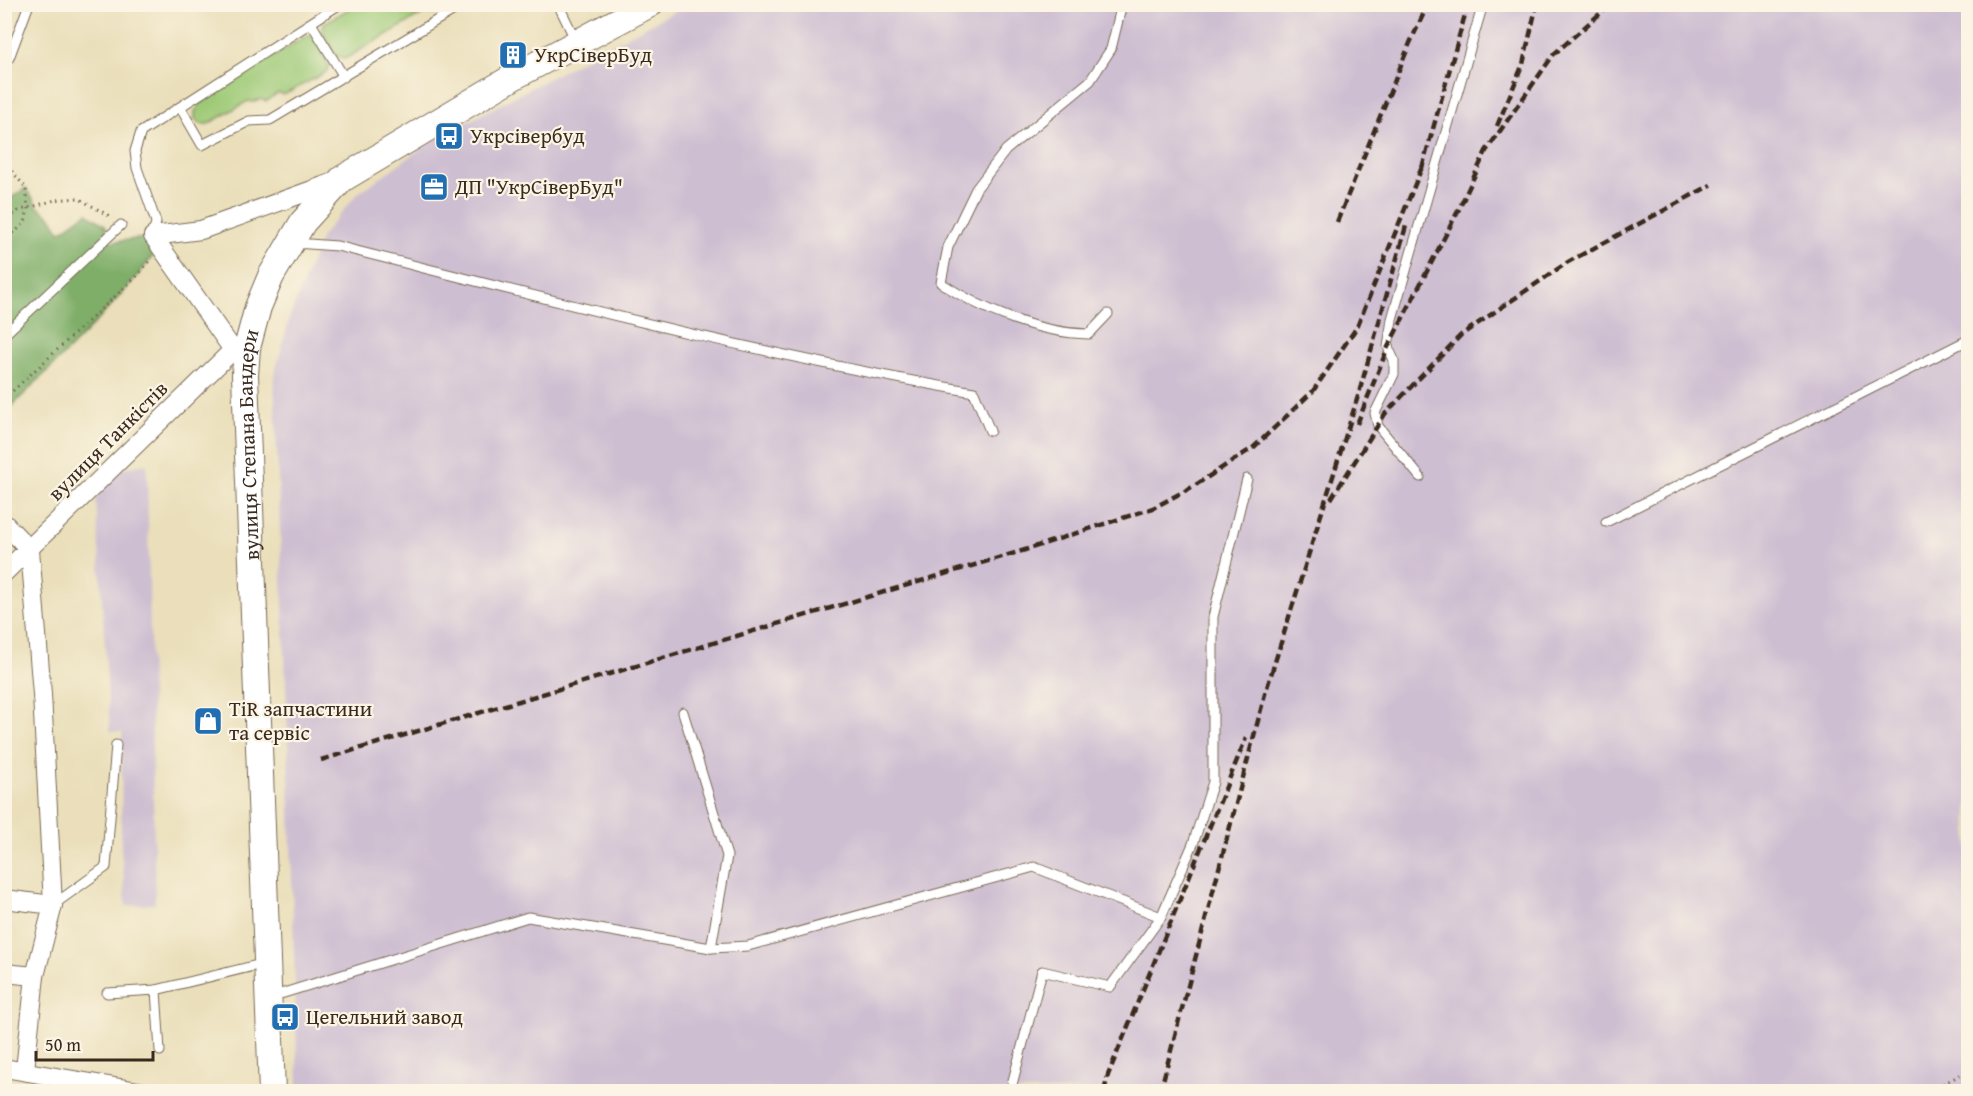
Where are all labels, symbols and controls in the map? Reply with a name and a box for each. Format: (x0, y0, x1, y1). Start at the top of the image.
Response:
building icon: УкрСіверБуд (497, 39, 529, 71)
place label: УкрСіверБуд (534, 39, 652, 70)
bus stop icon: Укрсівербуд (433, 120, 465, 152)
place label: Укрсівербуд (470, 120, 585, 151)
office icon: ДП "УкрСіверБуд" (418, 171, 450, 203)
place label: ДП "УкрСіверБуд" (454, 171, 623, 202)
street label: вулиця Степана Бандери (229, 325, 267, 561)
street label: вулиця Танкістів (41, 374, 175, 508)
place label: TiR запчастини та сервіс (229, 693, 372, 748)
shop icon: TiR запчастини та сервіс (192, 705, 224, 737)
bus stop icon: Цегельний завод (269, 1001, 301, 1033)
place label: Цегельний завод (306, 1001, 463, 1032)
scale bar (36, 1024, 153, 1062)
text: 50 m (45, 1031, 81, 1058)

